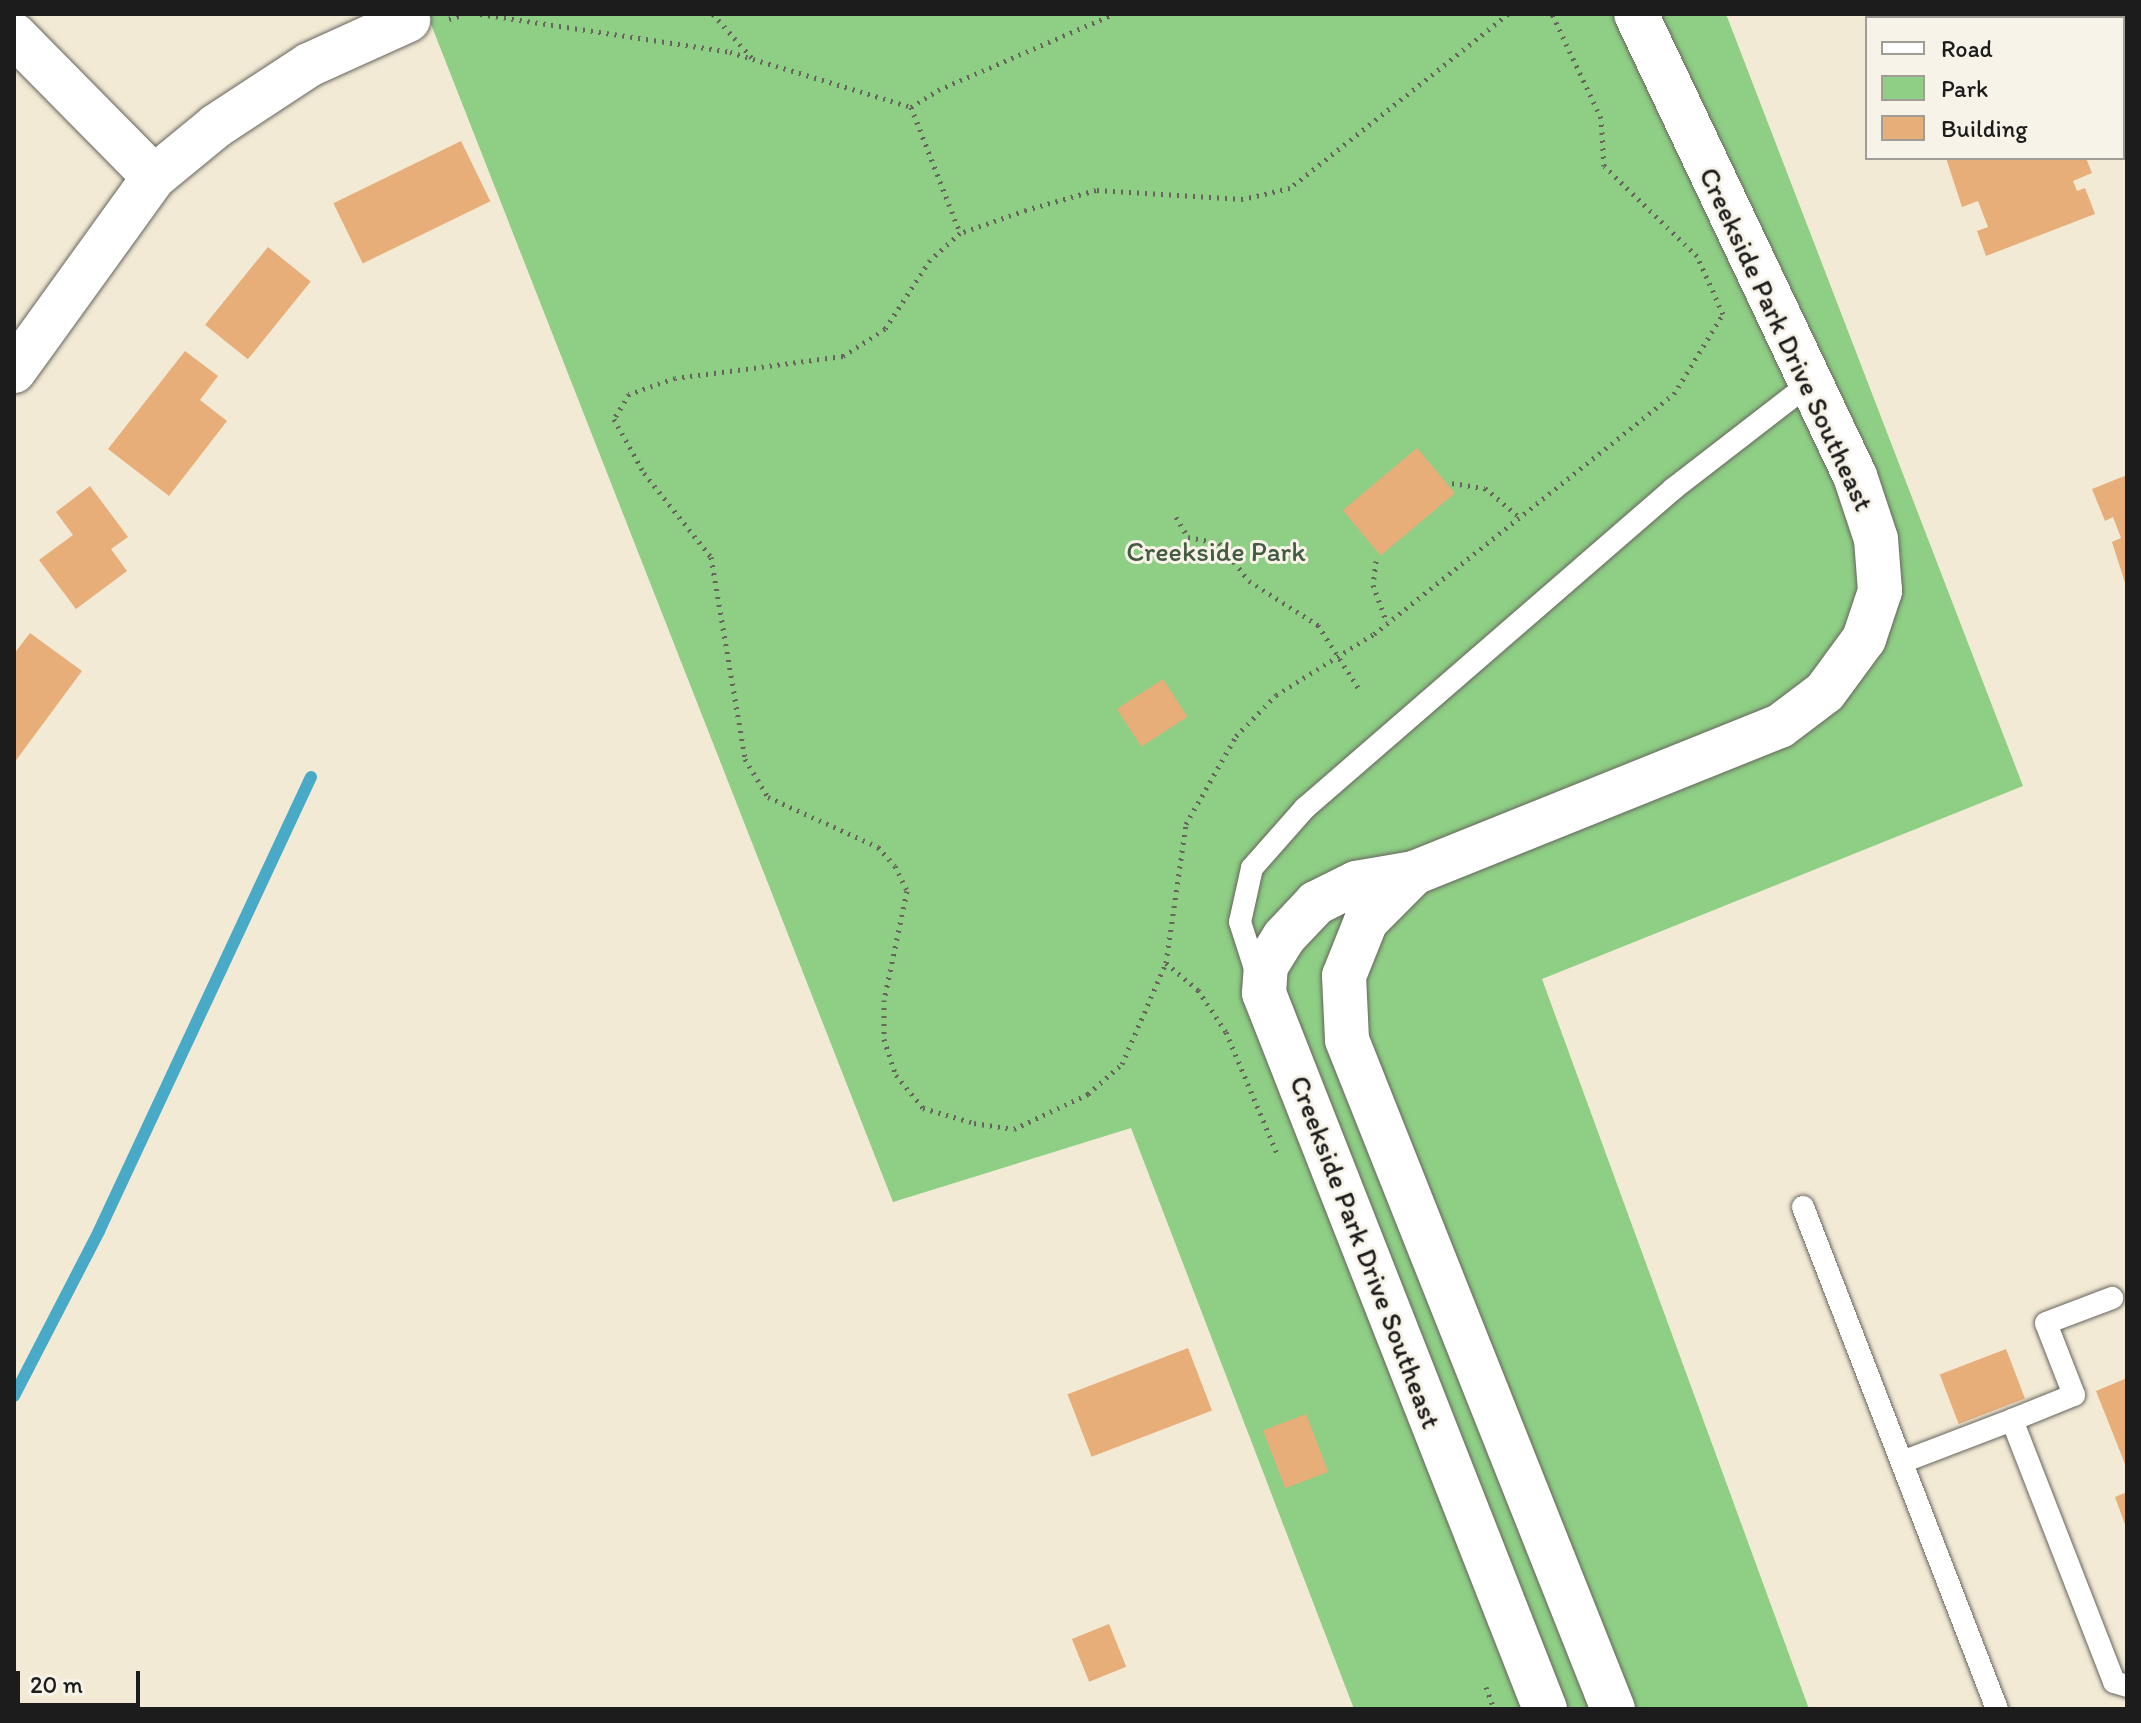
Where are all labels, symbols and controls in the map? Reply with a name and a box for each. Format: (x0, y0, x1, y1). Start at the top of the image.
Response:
legend (1865, 16, 2125, 160)
text: Road (1941, 34, 1993, 63)
text: Park (1941, 74, 1988, 103)
text: Building (1941, 114, 2028, 143)
street label: Creekside Park Drive Southeast (1692, 161, 1882, 517)
park label: Creekside Park (1126, 534, 1306, 568)
street label: Creekside Park Drive Southeast (1283, 1070, 1449, 1434)
scale bar (20, 1655, 144, 1705)
text: 20 m (30, 1670, 83, 1699)

